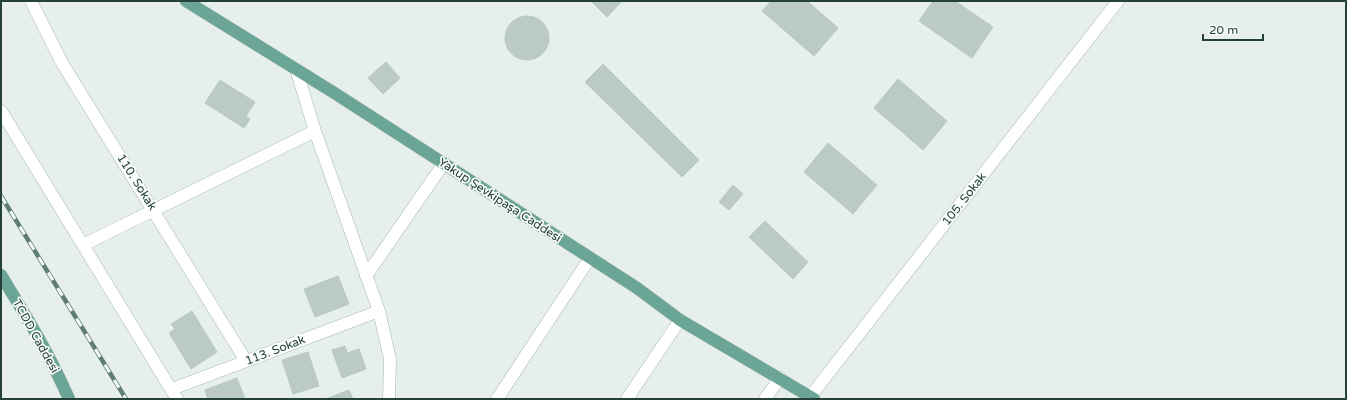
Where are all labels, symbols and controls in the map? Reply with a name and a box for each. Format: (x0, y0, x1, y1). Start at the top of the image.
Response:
scale bar (1203, 16, 1263, 42)
text: 20 m (1209, 23, 1238, 37)
street label: 110. Sokak (114, 151, 160, 213)
street label: Yakup Şevkipaşa Caddesi (436, 155, 564, 245)
street label: 105. Sokak (939, 169, 989, 228)
street label: TCDD Caddesi (10, 297, 62, 375)
street label: 113. Sokak (243, 332, 307, 368)

